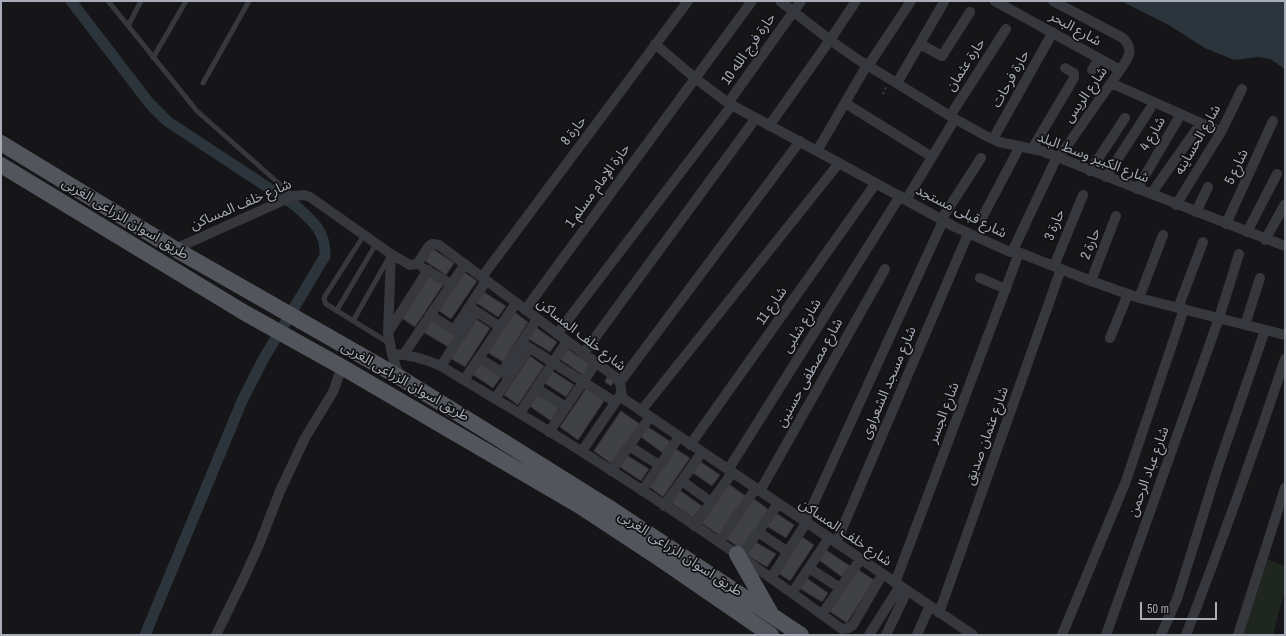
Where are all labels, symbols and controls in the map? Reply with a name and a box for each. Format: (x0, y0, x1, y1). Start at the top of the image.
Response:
street label: شارع البحر (1046, 8, 1104, 50)
street label: حارة فرج الله 10 (718, 10, 780, 88)
street label: حارة عثمان (943, 35, 989, 95)
street label: حارة فرحات (988, 47, 1034, 111)
street label: شارع الريس (1061, 64, 1111, 126)
street label: شارع الحساينه (1171, 102, 1225, 178)
street label: حارة 8 (558, 113, 590, 149)
street label: شارع 4 (1137, 114, 1169, 154)
street label: شارع الكبير وسط البلد (1035, 129, 1151, 187)
street label: حارة الإمام مسلم 1 (562, 141, 634, 231)
street label: شارع 5 (1222, 147, 1252, 187)
street label: طريق اسوان الزراعى الغربى (59, 174, 191, 264)
street label: شارع خلف المساكن (188, 176, 294, 234)
street label: شارع قبلى مستجد (913, 182, 1009, 242)
street label: حارة 3 (1041, 207, 1069, 243)
street label: حارة 2 (1077, 226, 1105, 262)
street label: شارع 11 (753, 284, 791, 328)
street label: شارع خلف المساكن (533, 295, 629, 375)
street label: شارع شلبى (779, 296, 825, 356)
street label: شارع مصطفى حسنين (773, 316, 847, 430)
street label: شارع مسجد الشعراوى (858, 324, 920, 442)
street label: طريق اسوان الزراعى الغربى (338, 338, 472, 426)
street label: شارع الجسر (925, 380, 963, 446)
street label: شارع عثمان صديق (961, 385, 1013, 487)
street label: شارع عباد الرحمن (1125, 425, 1173, 519)
street label: شارع خلف المساكن (795, 496, 895, 570)
street label: طريق اسوان الزراعى الغربى (615, 507, 745, 601)
scale bar (1142, 594, 1219, 620)
text: 50 m (1147, 601, 1169, 617)

